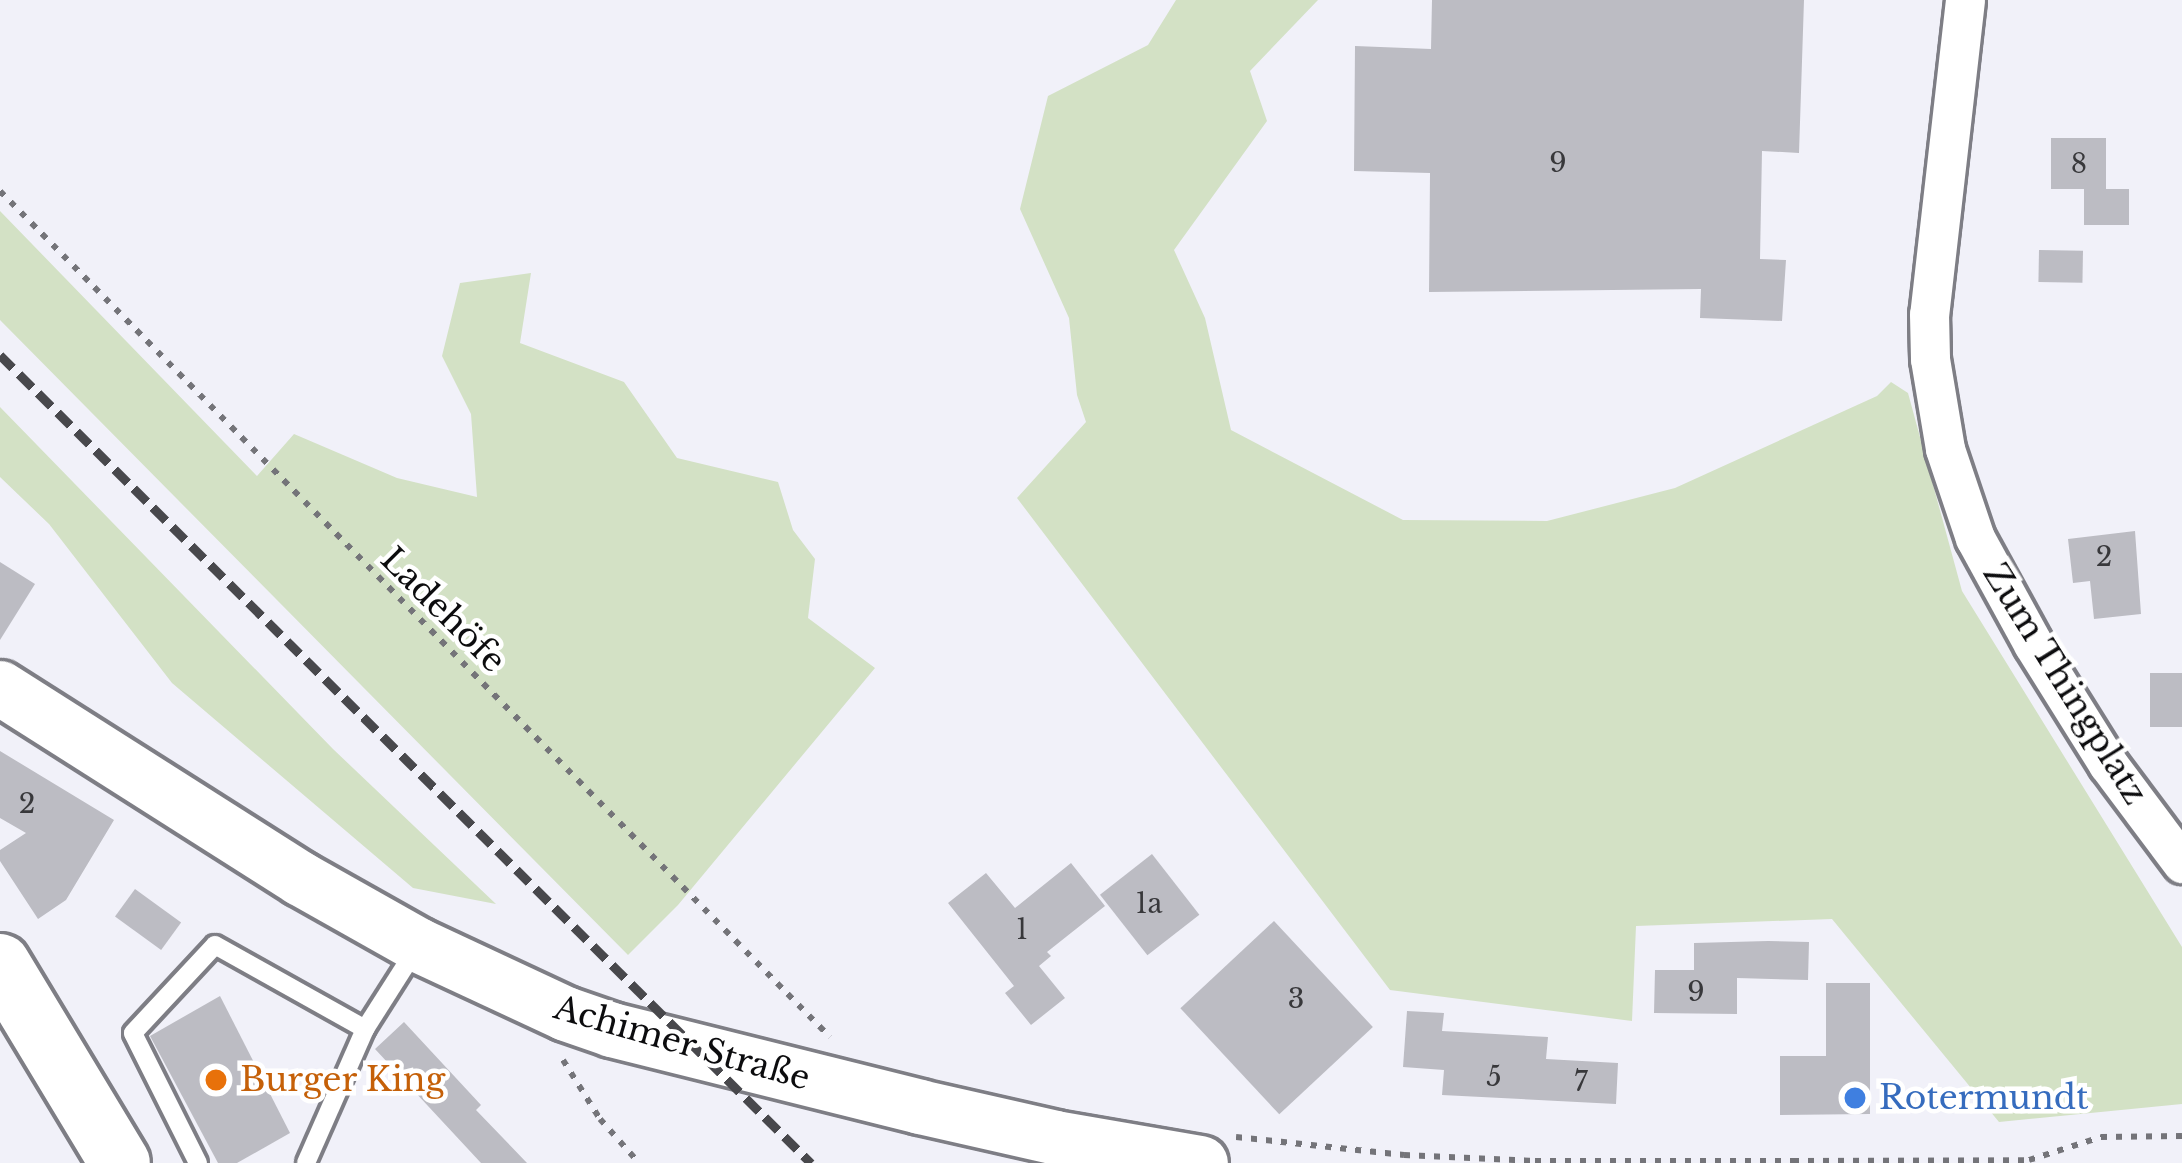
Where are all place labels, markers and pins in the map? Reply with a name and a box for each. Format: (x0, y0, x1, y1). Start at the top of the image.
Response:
place label: Burger King (240, 1060, 446, 1100)
marker: Burger King (203, 1067, 229, 1093)
place label: Rotermundt (1879, 1078, 2088, 1118)
marker: Rotermundt (1842, 1085, 1868, 1111)

